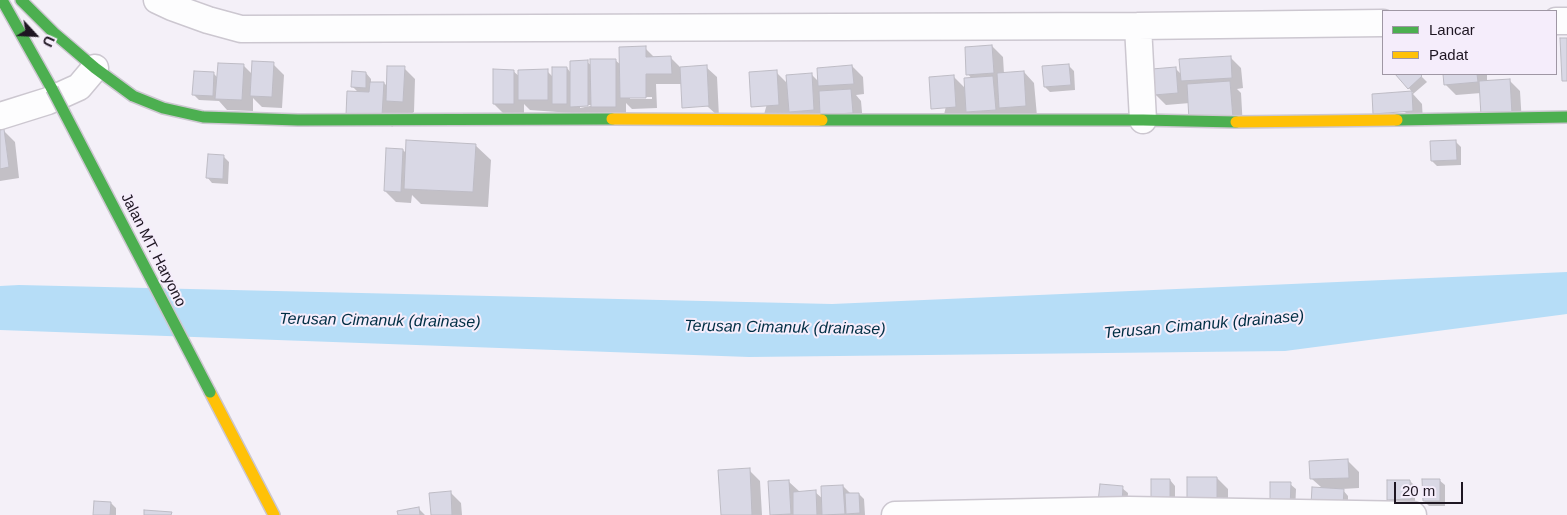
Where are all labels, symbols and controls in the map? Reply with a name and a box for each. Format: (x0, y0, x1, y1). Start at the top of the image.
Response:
north arrow (10, 10, 60, 60)
legend (1382, 10, 1557, 75)
text: Lancar (1429, 21, 1475, 38)
text: U (39, 33, 58, 49)
text: Padat (1429, 46, 1468, 63)
street label: Jalan MT. Haryono (117, 190, 189, 310)
water label: Terusan Cimanuk (drainase) (1103, 307, 1305, 343)
water label: Terusan Cimanuk (drainase) (279, 310, 481, 332)
water label: Terusan Cimanuk (drainase) (684, 317, 886, 339)
scale bar (1397, 472, 1466, 504)
text: 20 m (1402, 482, 1435, 499)

